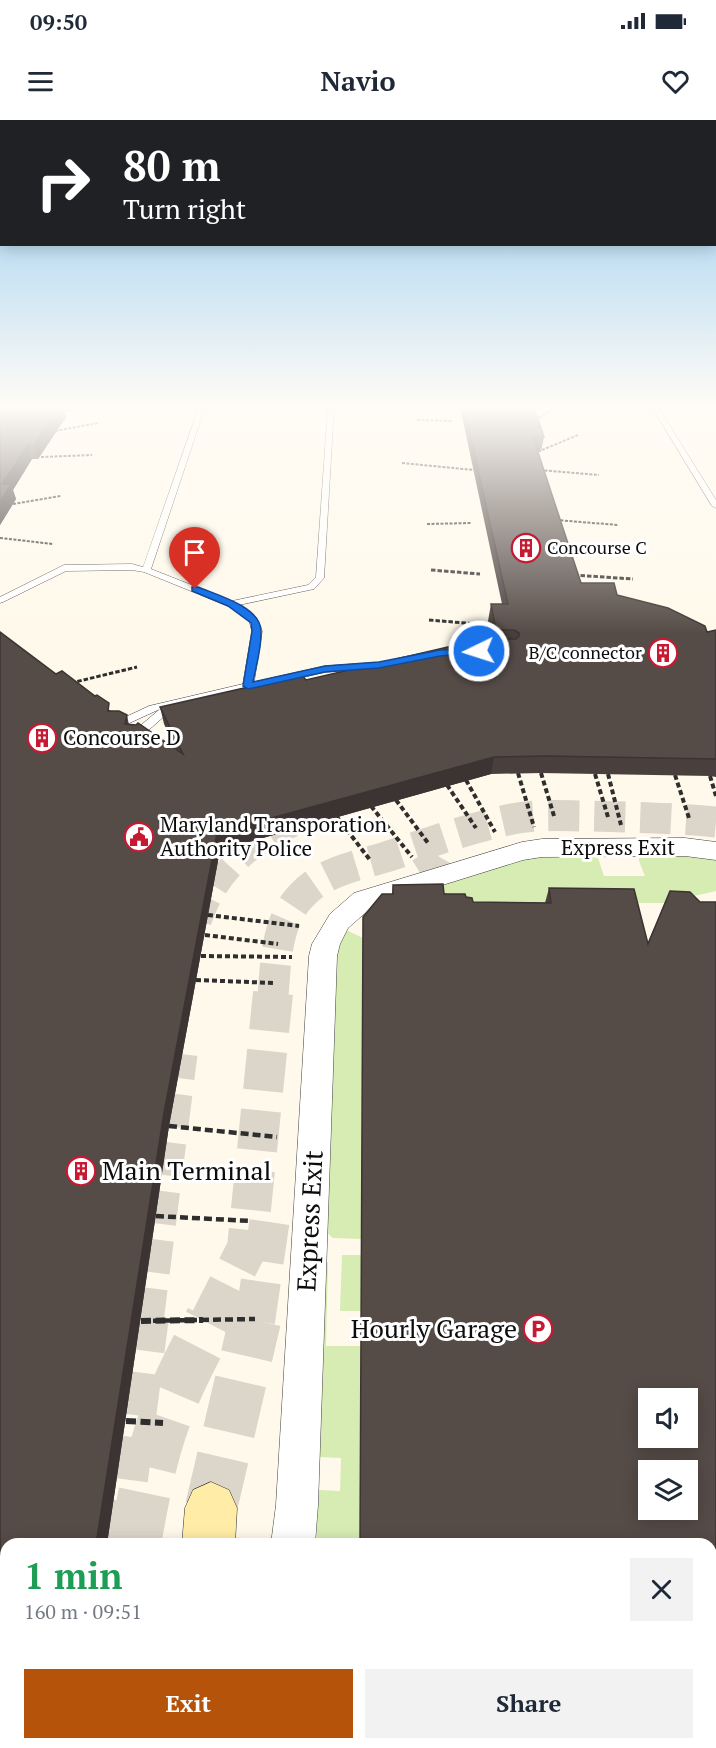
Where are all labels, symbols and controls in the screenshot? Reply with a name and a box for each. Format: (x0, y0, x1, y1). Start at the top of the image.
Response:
text: 09:50 (30, 7, 87, 36)
text: Navio (320, 63, 396, 99)
icon: menu (24, 65, 57, 98)
icon: heart (659, 65, 692, 98)
text: 80 m (123, 137, 221, 193)
icon: right (24, 144, 102, 222)
text: Turn right (123, 191, 246, 227)
pin (169, 527, 220, 589)
building icon: Concourse C (510, 532, 542, 564)
place label: Concourse C (547, 535, 647, 559)
icon: arrive (178, 536, 211, 569)
position arrow (447, 619, 511, 683)
building icon: B/C connector (647, 637, 679, 669)
place label: B/C connector (528, 640, 642, 664)
building icon: Concourse D (26, 722, 58, 754)
place label: Concourse D (63, 723, 181, 751)
place label: Maryland Transporation Authority Police (160, 810, 387, 862)
public building icon: Maryland Transporation Authority Police (123, 821, 155, 853)
street label: Express Exit (561, 833, 675, 861)
street label: Express Exit (288, 1149, 330, 1292)
place label: Main Terminal (102, 1153, 271, 1187)
building icon: Main Terminal (65, 1155, 97, 1187)
place label: Hourly Garage (351, 1311, 517, 1345)
parking icon: Hourly Garage (522, 1313, 554, 1345)
map controls (638, 1388, 698, 1520)
button: sound (638, 1388, 698, 1448)
button: layers (638, 1460, 698, 1520)
text: 1 min (24, 1552, 122, 1599)
button: close (630, 1558, 693, 1621)
text: 160 m · 09:51 (24, 1598, 142, 1625)
button: Exit (24, 1669, 353, 1738)
button: Share (365, 1669, 693, 1738)

